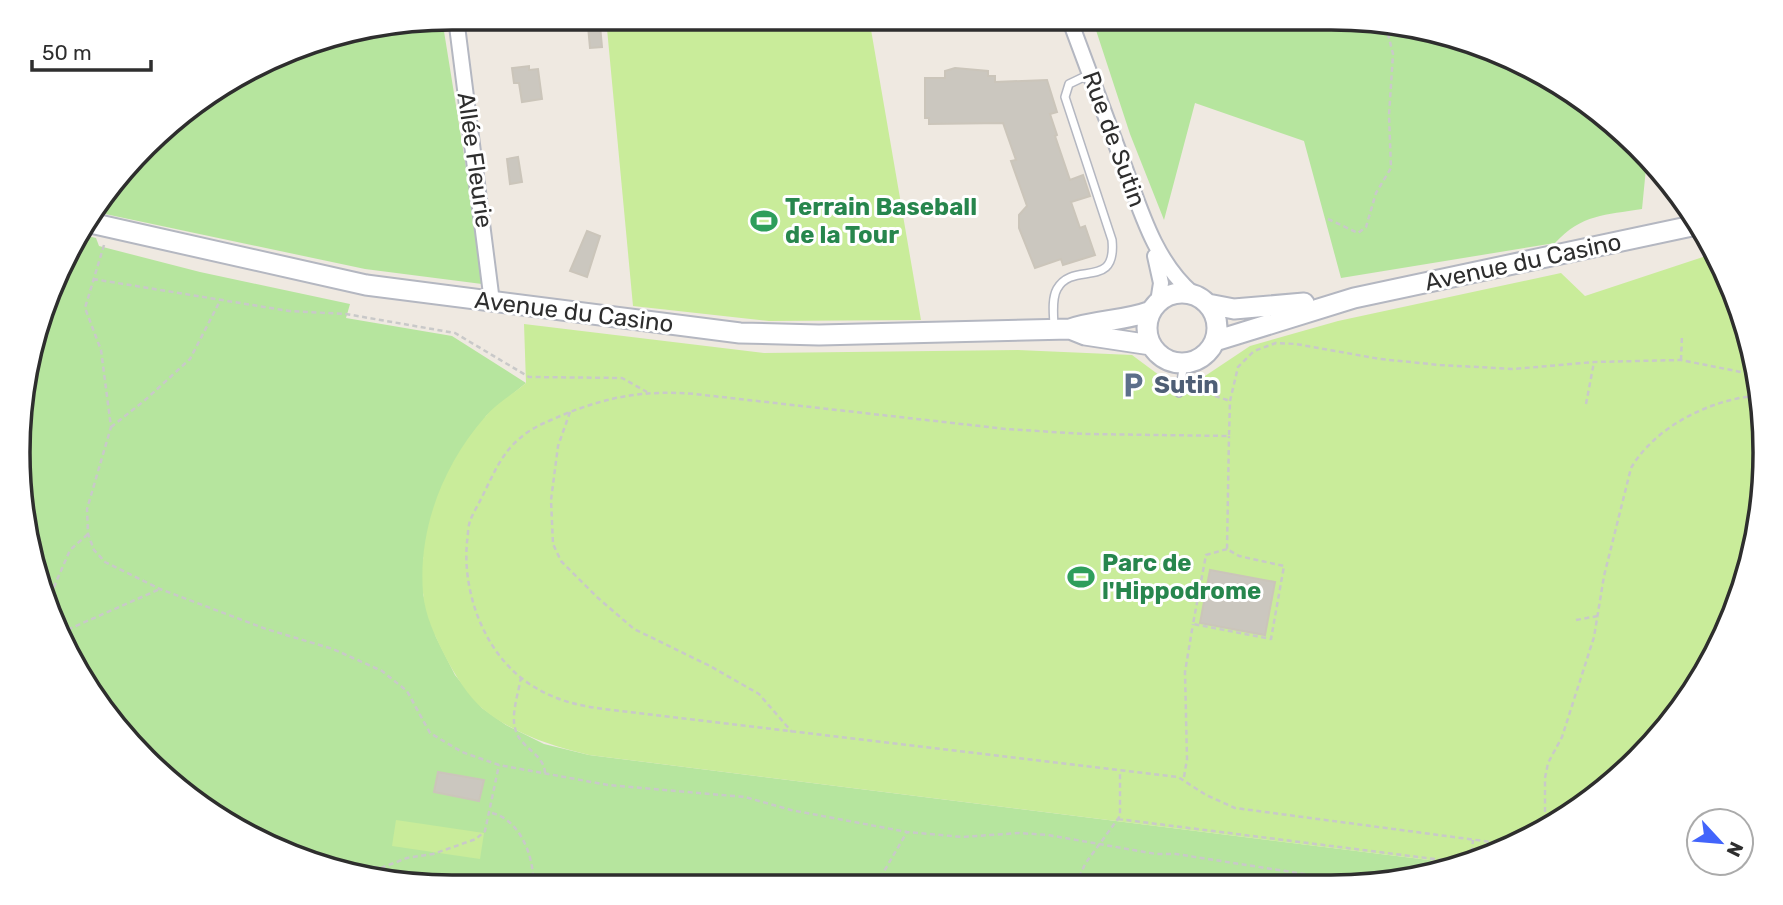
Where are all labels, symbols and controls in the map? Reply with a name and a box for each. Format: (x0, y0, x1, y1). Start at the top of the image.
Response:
scale bar (32, 28, 150, 72)
text: 50 m (42, 40, 92, 65)
street label: Rue de Sutin (1077, 67, 1151, 211)
street label: Allée Fleurie (452, 90, 498, 230)
place label: Terrain Baseball de la Tour (785, 193, 977, 249)
sports icon: Terrain Baseball de la Tour (749, 206, 779, 236)
street label: Avenue du Casino (1422, 227, 1624, 297)
street label: Avenue du Casino (473, 286, 675, 338)
parking icon: Sutin (1118, 370, 1148, 400)
place label: Sutin (1154, 371, 1219, 399)
place label: Parc de l'Hippodrome (1102, 549, 1261, 605)
sports icon: Parc de l'Hippodrome (1066, 562, 1096, 592)
north arrow (1685, 807, 1755, 877)
text: N (1721, 838, 1748, 860)

